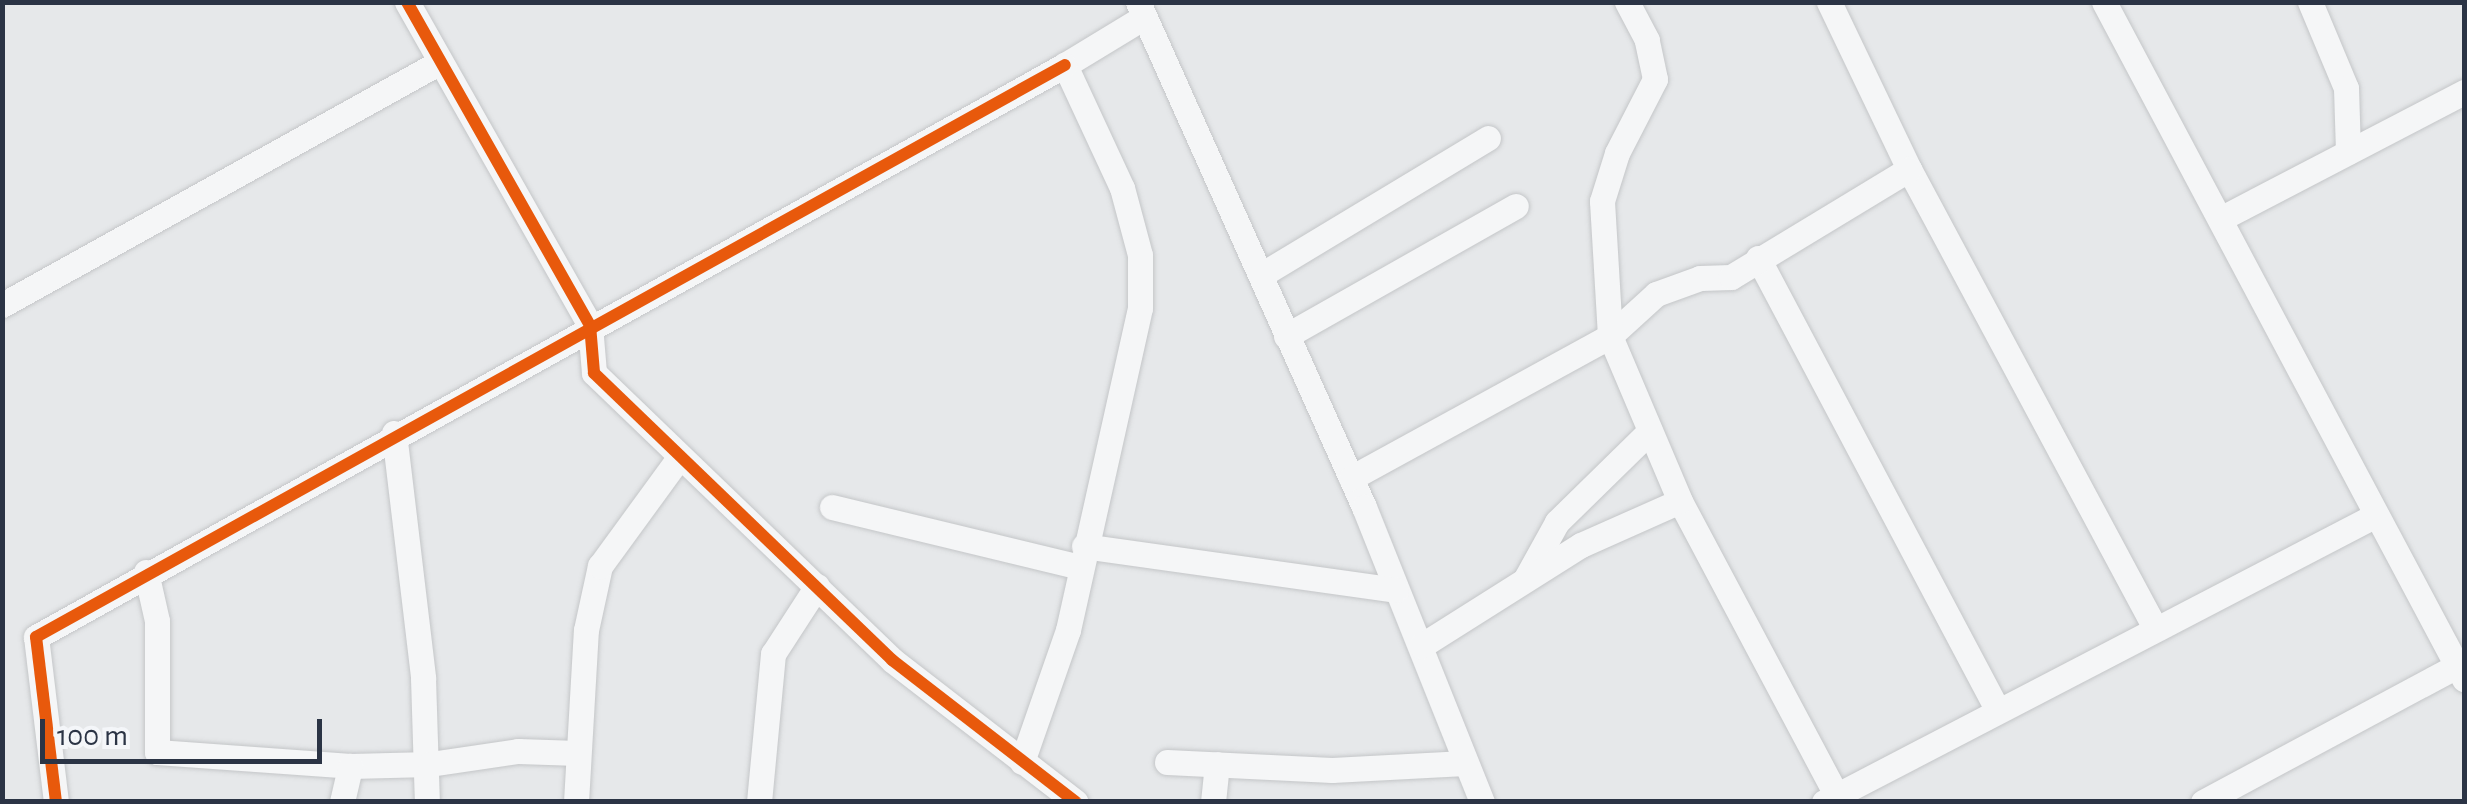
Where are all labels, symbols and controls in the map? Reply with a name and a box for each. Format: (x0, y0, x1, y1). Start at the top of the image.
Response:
scale bar (45, 699, 328, 761)
text: 100 m (57, 721, 128, 751)

